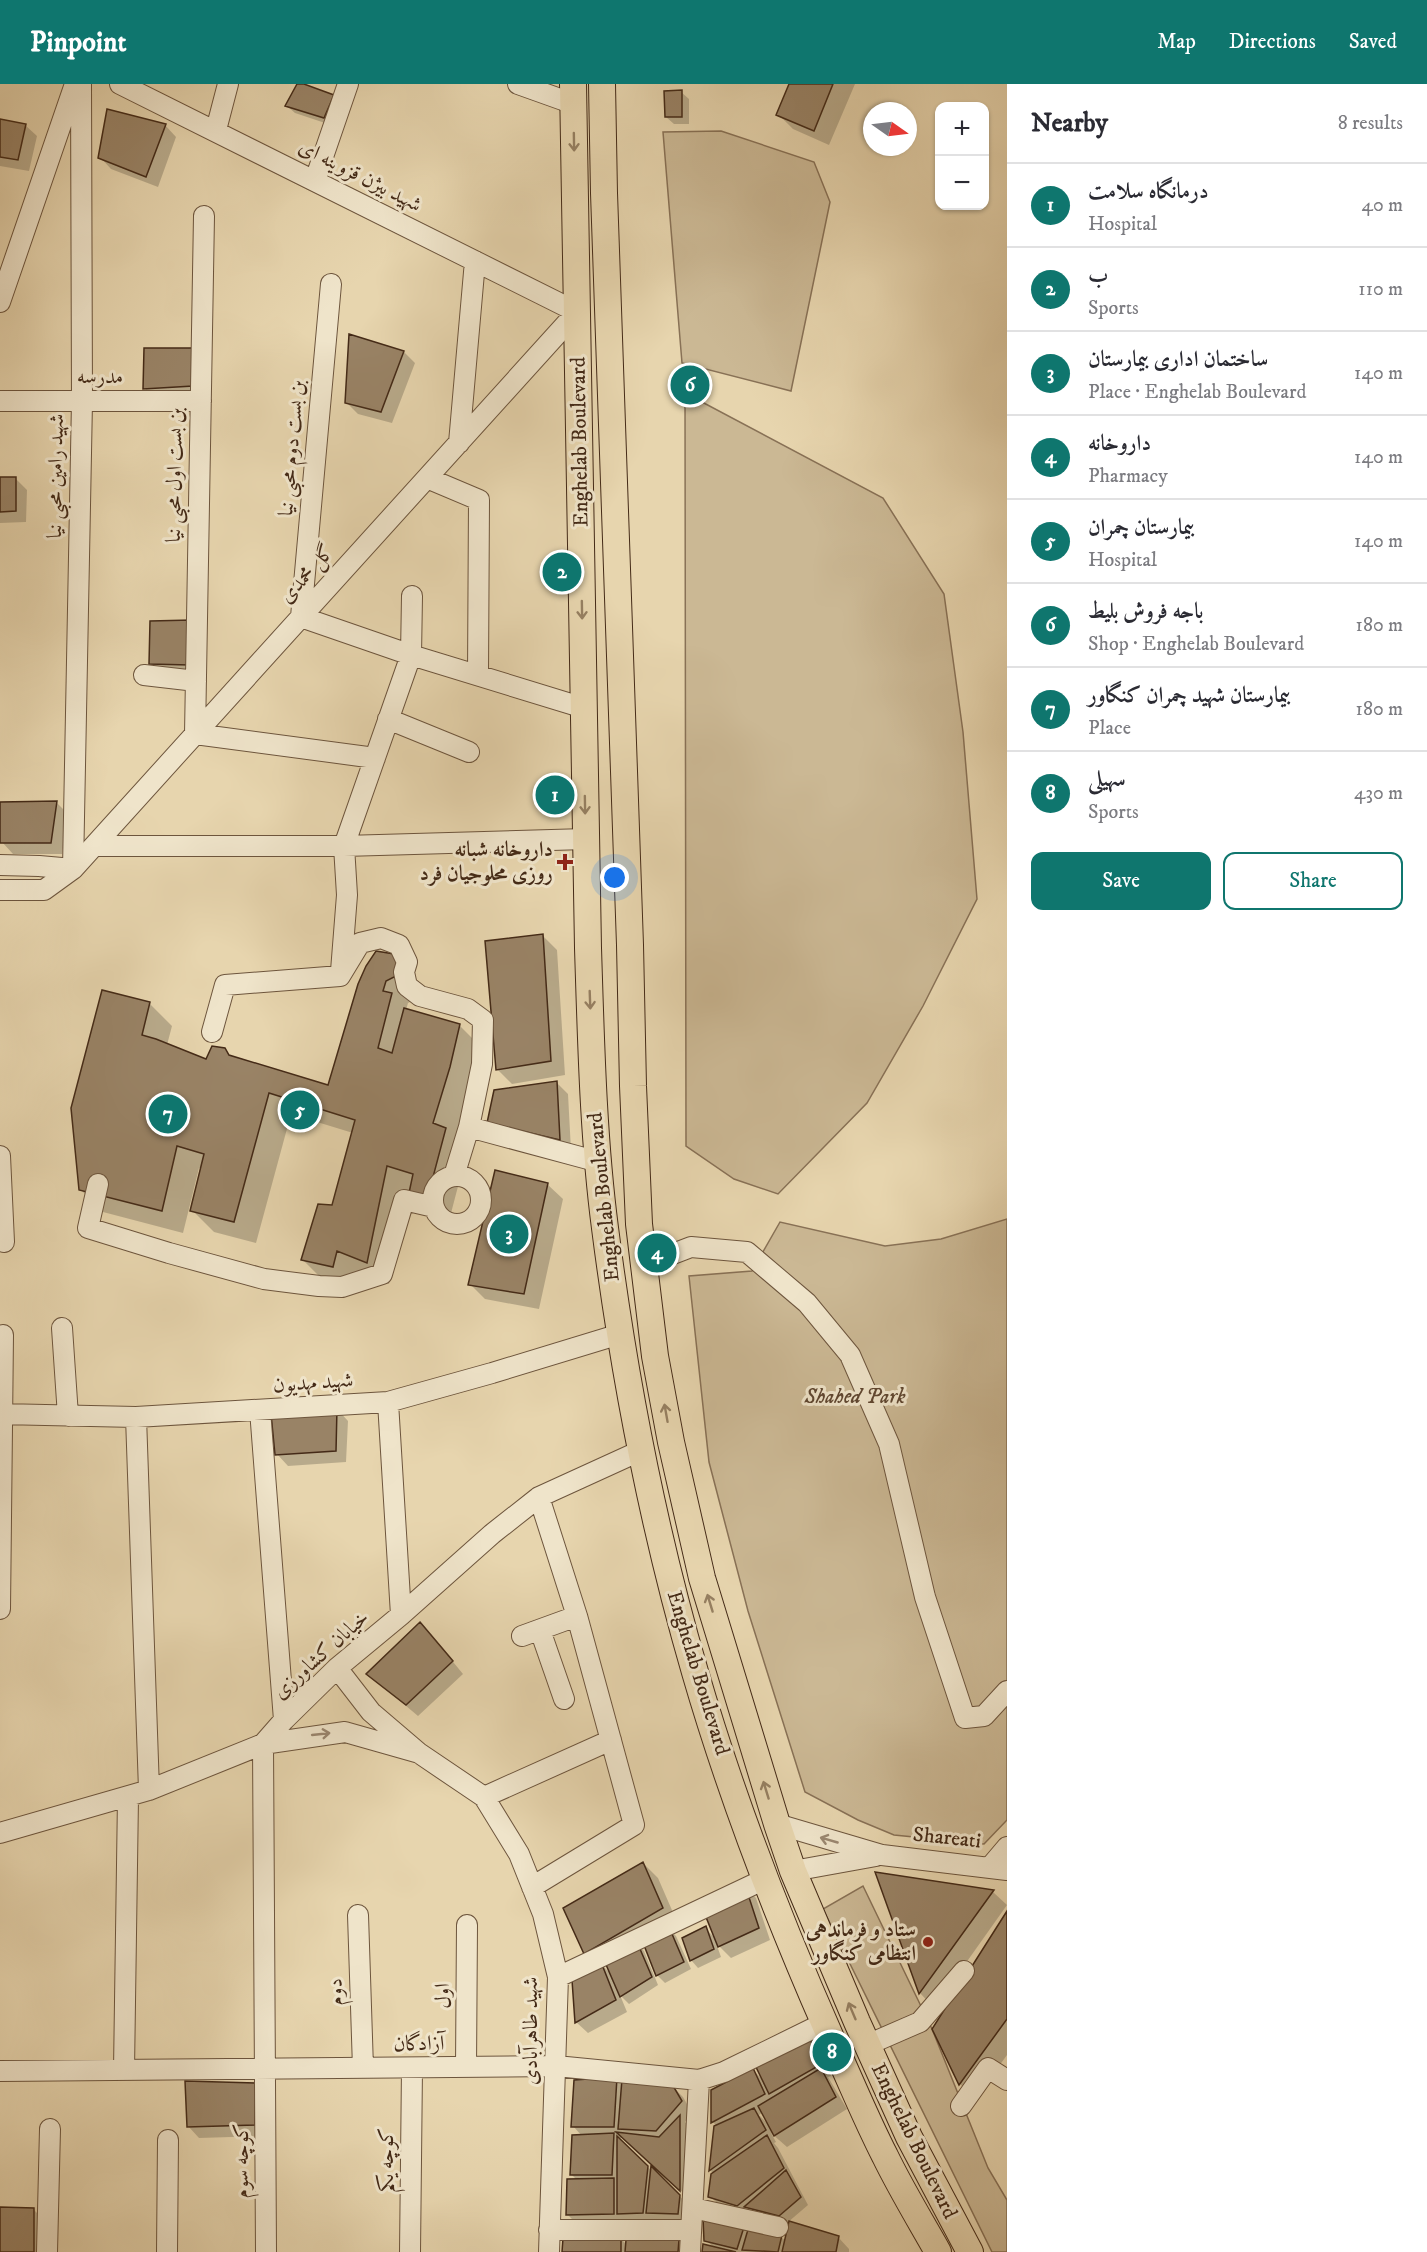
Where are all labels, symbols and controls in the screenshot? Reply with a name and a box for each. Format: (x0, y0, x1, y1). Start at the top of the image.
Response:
text: Pinpoint (30, 25, 126, 60)
text: Map (1157, 29, 1196, 55)
text: Directions (1229, 29, 1316, 55)
text: Saved (1349, 29, 1397, 55)
north arrow (863, 102, 917, 156)
map controls (935, 102, 989, 210)
button: + (935, 102, 989, 156)
text: Nearby (1031, 107, 1108, 140)
text: 8 results (1338, 111, 1403, 136)
one-way arrow (569, 132, 580, 152)
street label: شهید بیژن قزوینه ای (294, 134, 426, 218)
button: − (935, 156, 989, 210)
text: درمانگاه سلامت (1088, 178, 1209, 205)
text: 1 (1047, 193, 1054, 218)
text: 40 m (1361, 193, 1403, 218)
text: Hospital (1088, 212, 1157, 237)
text: ب (1088, 262, 1108, 289)
text: 2 (1046, 277, 1055, 302)
text: 110 m (1358, 277, 1403, 302)
text: Sports (1088, 296, 1139, 321)
text: ساختمان اداری بیمارستان (1088, 346, 1268, 373)
street label: Enghelab Boulevard (566, 356, 594, 527)
text: 3 (1047, 361, 1054, 386)
text: 140 m (1354, 361, 1403, 386)
pin: 6 (670, 362, 710, 408)
street label: مدرسه (77, 364, 123, 390)
street label: بن بست دوم محبی نیا (273, 379, 315, 518)
text: Place · Enghelab Boulevard (1088, 380, 1306, 405)
street label: بن بست اول محبی نیا (161, 407, 192, 543)
street label: شهید رامین محبی نیا (42, 414, 73, 539)
text: داروخانه (1088, 430, 1151, 457)
text: 4 (1045, 445, 1056, 470)
text: 140 m (1354, 445, 1403, 470)
text: Pharmacy (1088, 464, 1168, 489)
text: بیمارستان چمران (1088, 514, 1194, 541)
text: 5 (1046, 529, 1055, 554)
text: 140 m (1354, 529, 1403, 554)
street label: گل محمدی (273, 538, 341, 610)
text: Hospital (1088, 548, 1157, 573)
pin: 2 (542, 550, 582, 594)
text: باجه فروش بلیط (1088, 598, 1203, 625)
one-way arrow (576, 600, 588, 620)
text: 6 (1045, 613, 1056, 638)
text: 180 m (1356, 613, 1403, 638)
text: Shop · Enghelab Boulevard (1088, 632, 1304, 657)
text: بیمارستان شهید چمران کنگاور (1088, 682, 1290, 709)
text: 7 (1045, 697, 1056, 722)
text: 180 m (1356, 697, 1403, 722)
text: Place (1088, 716, 1131, 741)
text: سهیلی (1088, 766, 1126, 793)
pin: 1 (536, 772, 574, 818)
text: 8 (1045, 781, 1056, 806)
text: 430 m (1354, 781, 1403, 806)
one-way arrow (580, 795, 591, 815)
text: Sports (1088, 800, 1139, 825)
place label: داروخانه شبانه روزی محلوجیان فرد (420, 837, 553, 887)
button: Save (1031, 852, 1211, 910)
button: Share (1223, 852, 1403, 910)
marker: داروخانه شبانه روزی محلوجیان فرد (558, 855, 572, 869)
your location (600, 863, 629, 892)
one-way arrow (584, 990, 595, 1010)
pin: 5 (280, 1088, 320, 1132)
pin: 7 (148, 1092, 188, 1136)
street label: Enghelab Boulevard (582, 1110, 626, 1283)
pin: 3 (490, 1212, 528, 1256)
pin: 4 (638, 1230, 676, 1276)
street label: شهید مهدیون (272, 1367, 354, 1399)
park label: Shahed Park (803, 1384, 906, 1410)
one-way arrow (660, 1404, 671, 1424)
street label: Enghelab Boulevard (661, 1588, 735, 1759)
one-way arrow (704, 1594, 715, 1613)
street label: خیابان کشاورزی (267, 1605, 375, 1705)
one-way arrow (310, 1729, 330, 1740)
one-way arrow (760, 1781, 771, 1800)
street label: Shareati (912, 1821, 982, 1855)
one-way arrow (820, 1834, 839, 1845)
place label: ستاد و فرماندهی انتظامی کنگاور (805, 1917, 916, 1967)
marker: ستاد و فرماندهی انتظامی کنگاور (921, 1935, 935, 1949)
street label: شهید طاهرآبادی (517, 1977, 544, 2085)
street label: دوم (323, 1978, 353, 2006)
street label: اول (430, 1983, 456, 2009)
one-way arrow (846, 2002, 857, 2021)
street label: آزادگان (393, 2030, 447, 2057)
pin: 8 (812, 2030, 852, 2074)
street label: Enghelab Boulevard (865, 2059, 963, 2224)
street label: کوچه سوم (229, 2124, 259, 2198)
street label: کوچه یکم (374, 2128, 406, 2192)

